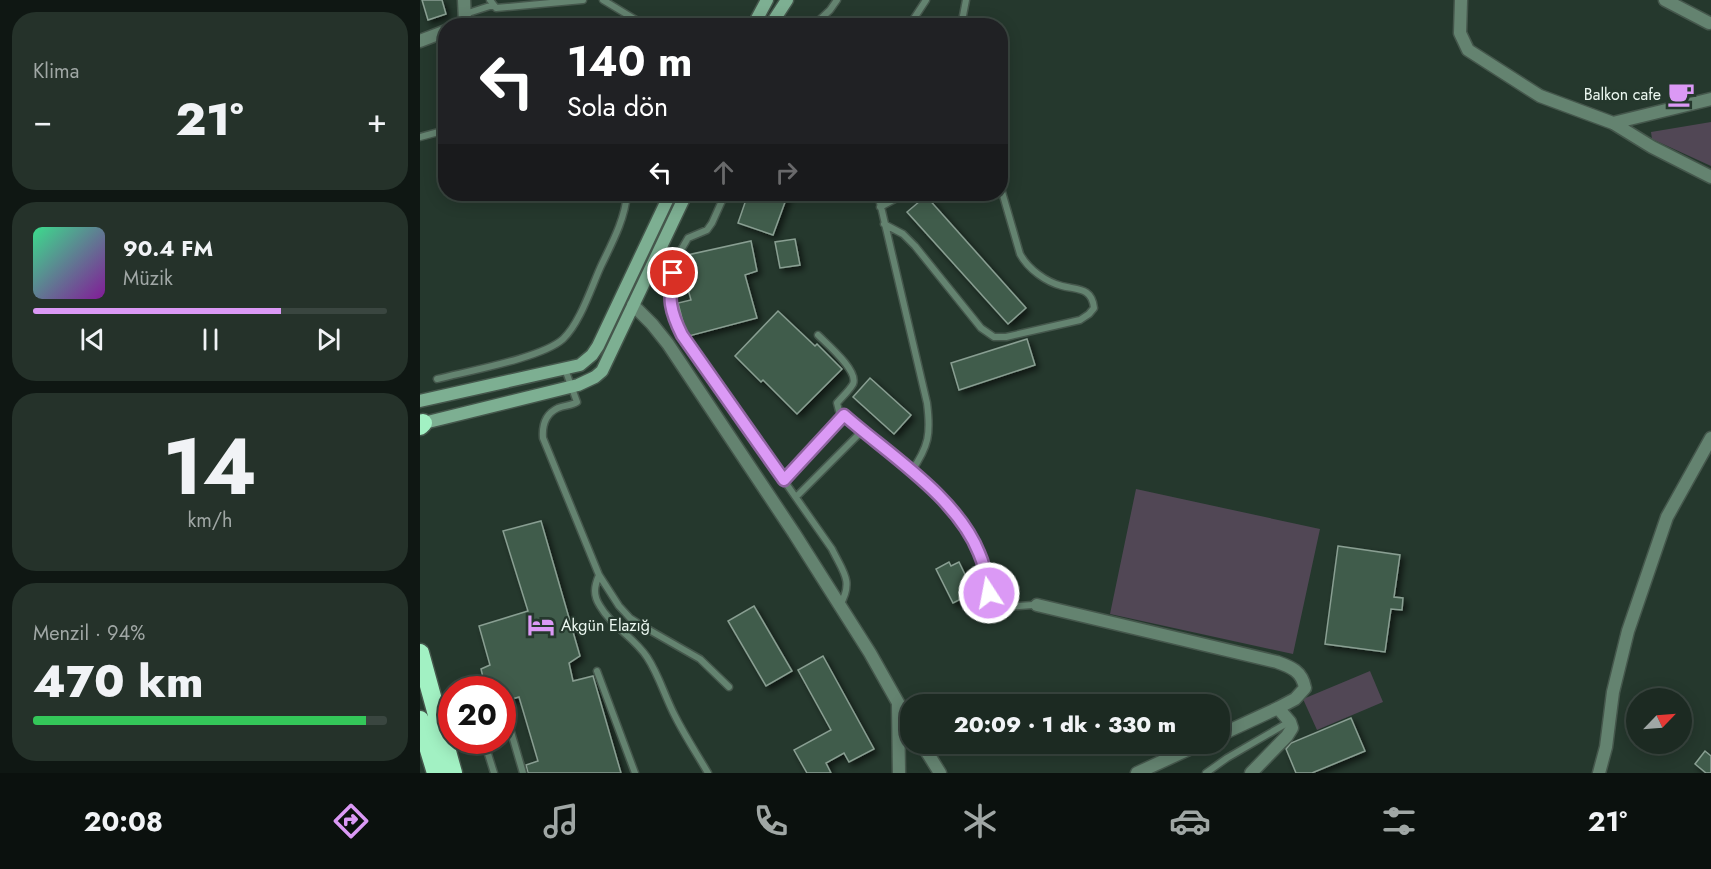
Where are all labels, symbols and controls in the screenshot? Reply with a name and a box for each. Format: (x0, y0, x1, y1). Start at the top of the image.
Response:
text: 140 m (567, 31, 693, 92)
icon: left (468, 42, 546, 120)
text: Klima (33, 57, 79, 86)
cafe icon: Balkon cafe (1666, 79, 1696, 109)
place label: Balkon cafe (1584, 83, 1661, 106)
text: 21° (176, 87, 244, 152)
text: Sola dön (567, 87, 668, 126)
text: − (33, 97, 52, 144)
text: + (367, 97, 387, 144)
icon: left (644, 156, 677, 189)
icon: ahead (707, 156, 740, 189)
icon: right (770, 156, 803, 189)
text: 90.4 FM (123, 232, 213, 264)
pin (647, 247, 698, 298)
icon: arrive (656, 256, 689, 289)
text: Müzik (123, 264, 173, 293)
icon: previous (76, 323, 109, 356)
icon: pause (194, 323, 227, 356)
icon: next (312, 323, 345, 356)
text: 14 (163, 411, 257, 523)
text: km/h (187, 506, 233, 535)
position arrow (957, 561, 1021, 625)
hotel icon: Akgün Elazığ (526, 610, 556, 640)
place label: Akgün Elazığ (561, 614, 650, 637)
text: Menzil · 94% (33, 619, 145, 648)
text: 470 km (33, 649, 204, 714)
speed limit sign: 20 (438, 676, 516, 754)
north arrow (1626, 688, 1692, 754)
map controls (1626, 688, 1692, 754)
text: 20:09 · 1 dk · 330 m (954, 708, 1176, 740)
icon: directions (330, 800, 372, 842)
icon: music (540, 800, 582, 842)
icon: phone (750, 800, 792, 842)
icon: climate (959, 800, 1001, 842)
icon: car (1169, 800, 1211, 842)
icon: filters (1378, 800, 1420, 842)
text: 20:08 (84, 802, 163, 841)
text: 21° (1588, 802, 1627, 841)

